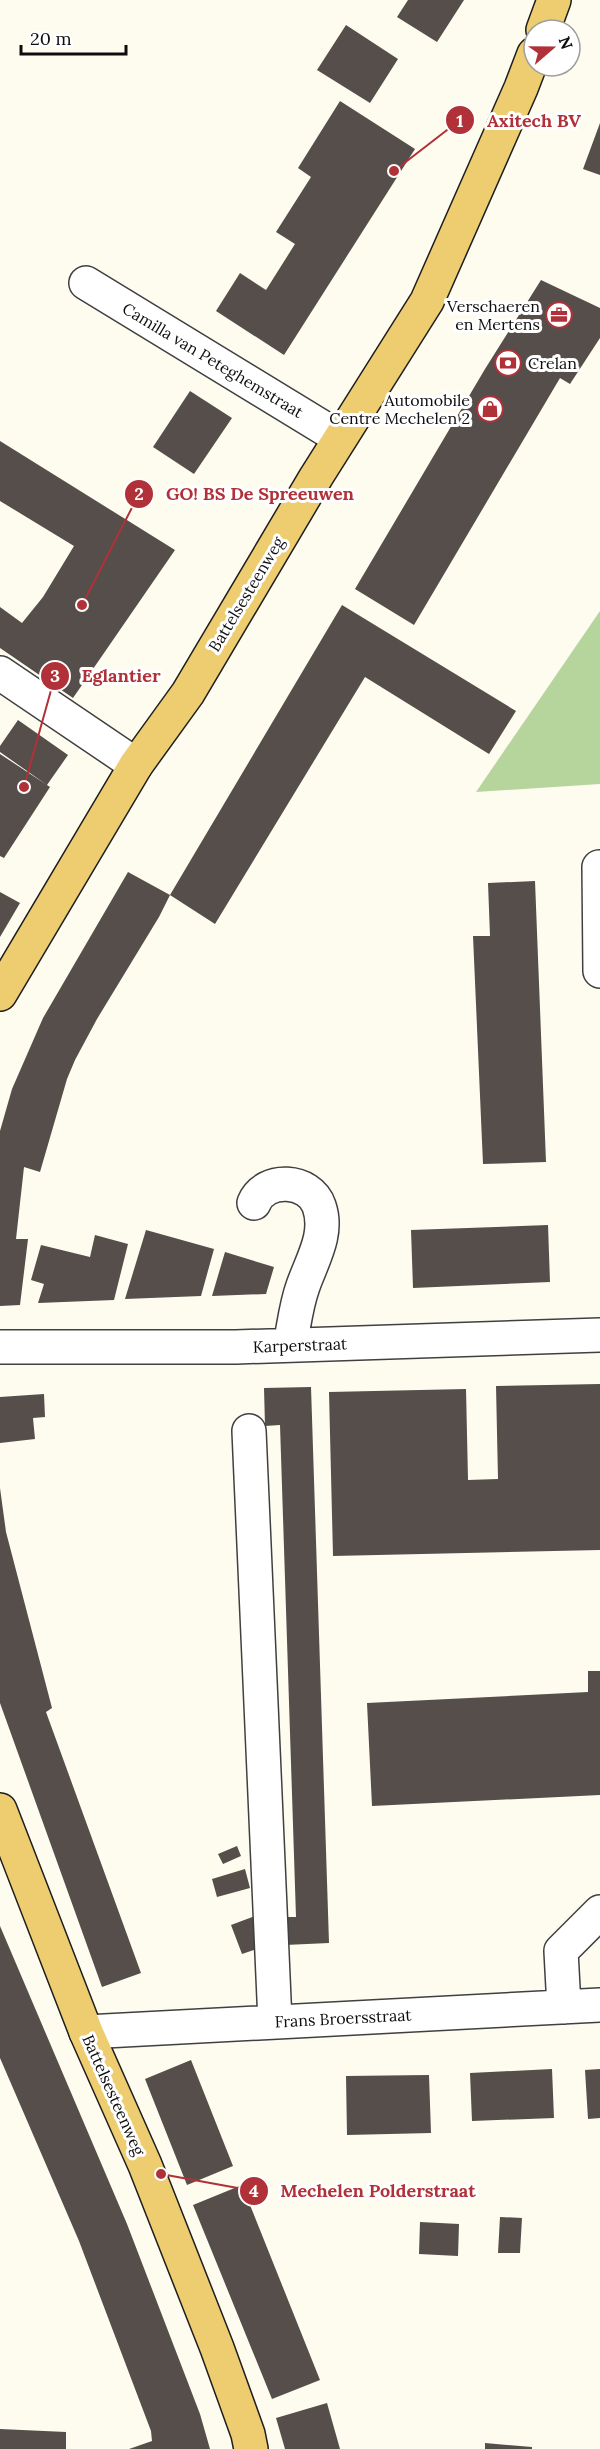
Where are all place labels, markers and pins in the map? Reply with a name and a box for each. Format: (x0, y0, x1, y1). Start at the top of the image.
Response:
callout: Axitech BV (445, 102, 593, 138)
place label: Verschaeren en Mertens (446, 296, 540, 334)
office icon: Verschaeren en Mertens (544, 300, 574, 330)
bank icon: Crelan (493, 348, 523, 378)
place label: Crelan (528, 353, 577, 373)
place label: Automobile Centre Mechelen 2 (329, 390, 470, 428)
shop icon: Automobile Centre Mechelen 2 (475, 394, 505, 424)
callout: GO! BS De Spreeuwen (124, 476, 366, 512)
callout: Eglantier (40, 658, 173, 694)
callout: Mechelen Polderstraat (239, 2173, 488, 2209)

